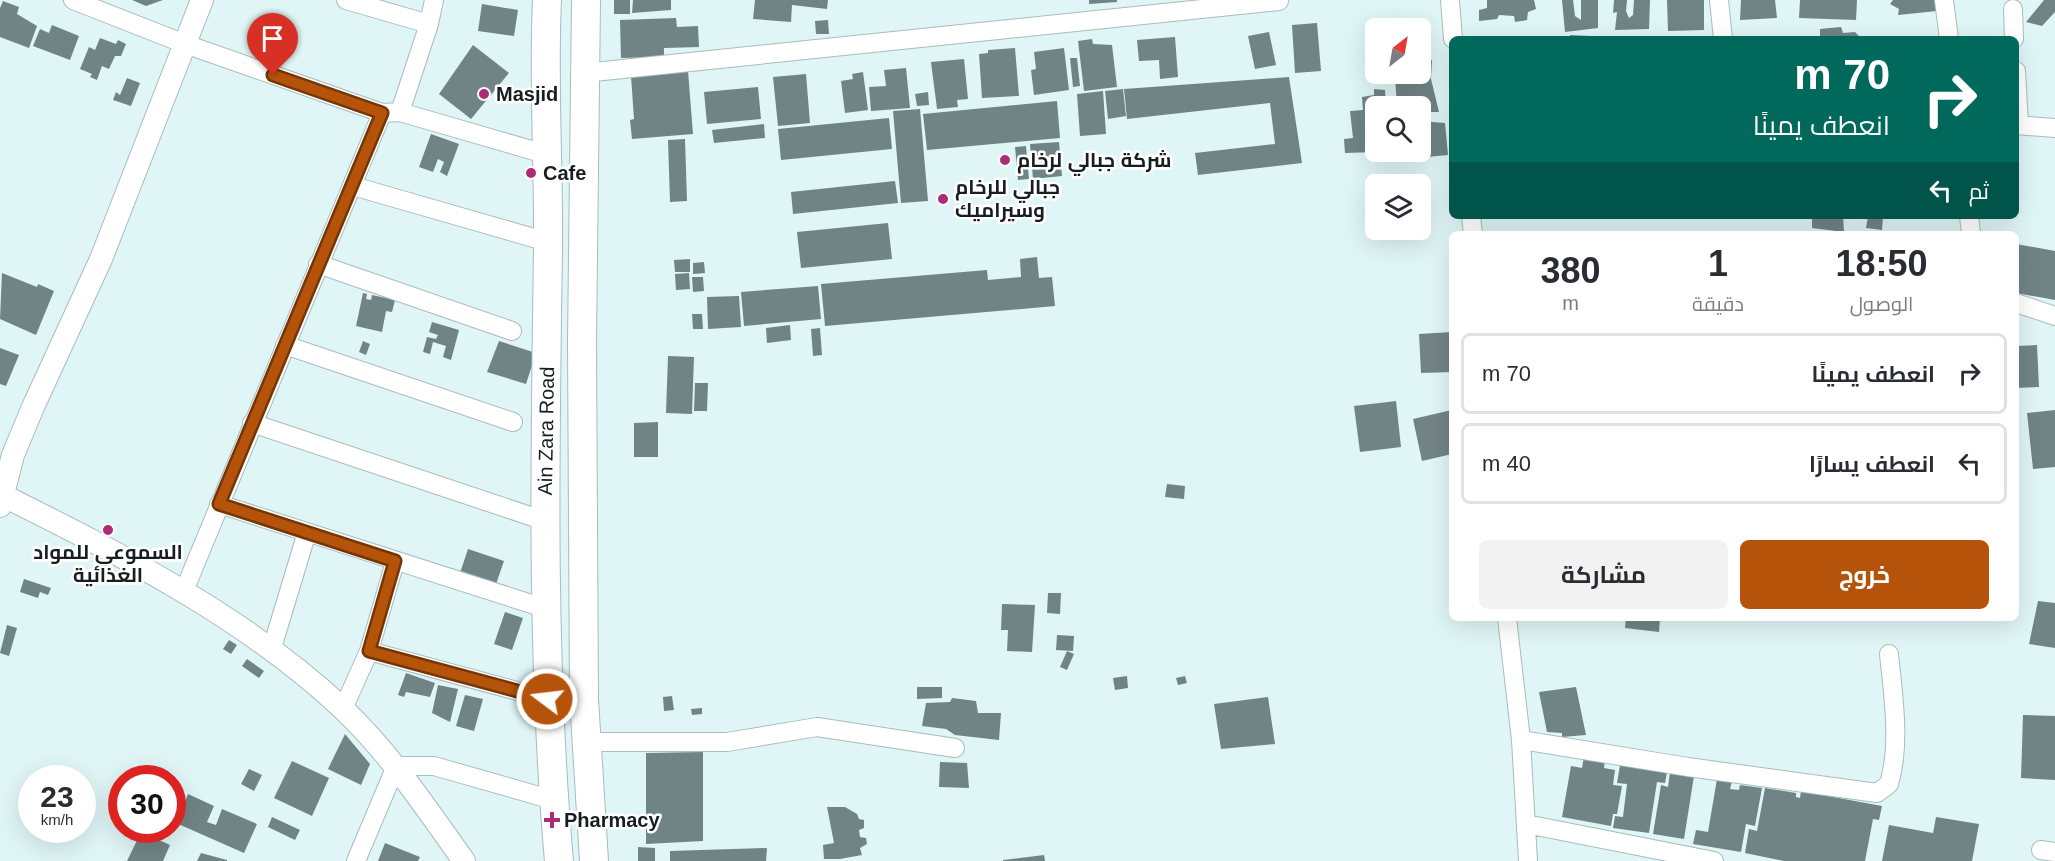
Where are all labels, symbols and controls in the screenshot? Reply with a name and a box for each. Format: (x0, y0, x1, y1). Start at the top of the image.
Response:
pin (247, 13, 298, 75)
north arrow (1365, 18, 1431, 84)
map controls (1365, 18, 1431, 240)
icon: arrive (256, 22, 289, 55)
text: 70 m (1794, 51, 1890, 98)
icon: right (1911, 60, 1989, 138)
place label: Masjid (496, 83, 558, 105)
marker: Masjid (477, 87, 491, 101)
button: search (1365, 96, 1431, 162)
text: انعطف يمينًا (1753, 111, 1890, 141)
place label: شركة جبالي لرخام (1017, 149, 1171, 176)
marker: شركة جبالي لرخام (998, 153, 1012, 167)
place label: Cafe (543, 162, 586, 184)
marker: Cafe (524, 166, 538, 180)
button: layers (1365, 174, 1431, 240)
icon: left (1924, 174, 1957, 207)
place label: جبالي للرخام وسيراميك (955, 176, 1060, 222)
text: ثم (1969, 179, 1989, 204)
marker: جبالي للرخام وسيراميك (936, 192, 950, 206)
text: 1 (1708, 243, 1728, 284)
text: 18:50 (1835, 243, 1928, 284)
text: 380 (1540, 250, 1601, 291)
text: m (1562, 292, 1579, 314)
text: دقيقة (1692, 293, 1744, 315)
text: الوصول (1850, 293, 1913, 315)
icon: right (1953, 357, 1986, 390)
text: 70 m (1482, 361, 1531, 386)
text: انعطف يمينًا (1812, 362, 1935, 387)
street label: Ain Zara Road (534, 366, 558, 496)
icon: left (1953, 447, 1986, 480)
text: 40 m (1482, 451, 1531, 476)
text: انعطف يسارًا (1809, 452, 1935, 477)
marker: السموعي للمواد الغذائية (101, 523, 115, 537)
button: مشاركة (1479, 540, 1728, 609)
button: خروج (1740, 540, 1989, 609)
place label: السموعي للمواد الغذائية (33, 541, 183, 587)
position arrow (515, 667, 579, 731)
speed limit sign: 30 (108, 765, 186, 843)
text: 23 (40, 780, 74, 813)
place label: Pharmacy (564, 809, 660, 831)
text: km/h (41, 811, 73, 828)
marker: Pharmacy (545, 813, 559, 827)

